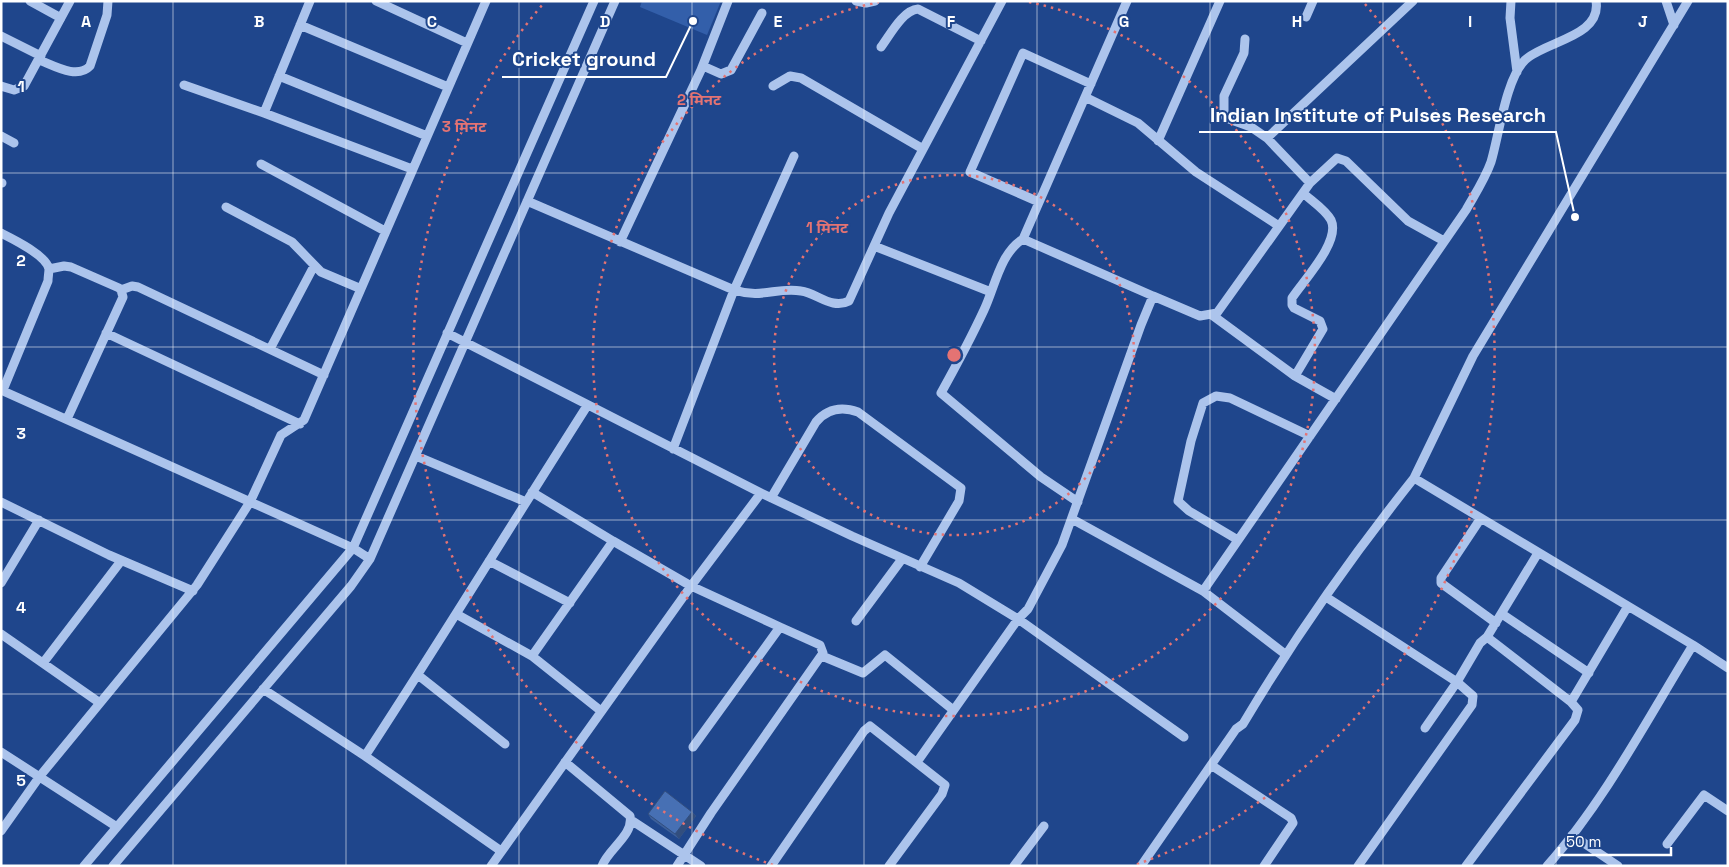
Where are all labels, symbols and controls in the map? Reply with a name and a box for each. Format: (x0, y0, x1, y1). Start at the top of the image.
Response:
text: A (81, 11, 91, 32)
text: B (254, 11, 264, 32)
text: C (427, 11, 437, 32)
text: D (600, 11, 610, 32)
text: E (774, 11, 783, 32)
text: F (947, 11, 956, 32)
text: G (1119, 11, 1129, 32)
text: H (1292, 11, 1302, 32)
text: I (1468, 11, 1472, 32)
text: J (1638, 11, 1648, 32)
callout: Cricket ground (502, 42, 666, 77)
text: Cricket ground (512, 46, 656, 72)
text: 1 (17, 76, 25, 97)
text: 2 मिनट (677, 90, 722, 109)
callout: Indian Institute of Pulses Research (1199, 97, 1556, 132)
text: Indian Institute of Pulses Research (1210, 102, 1546, 128)
text: 3 मिनट (442, 117, 487, 136)
text: 1 मिनट (806, 218, 849, 237)
text: 2 (16, 250, 26, 271)
centre of rings (945, 346, 963, 364)
text: 3 (16, 423, 26, 444)
text: 4 (16, 597, 26, 618)
text: 5 (16, 770, 26, 791)
scale bar (1559, 824, 1672, 856)
text: 50 m (1566, 832, 1601, 851)

